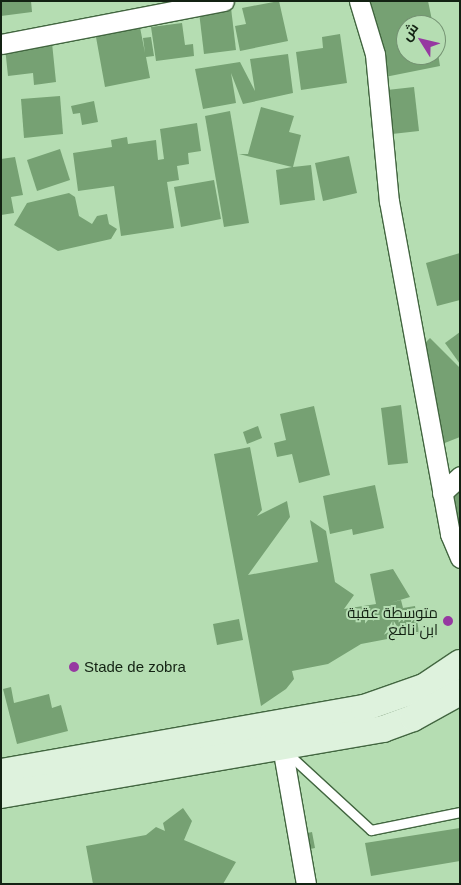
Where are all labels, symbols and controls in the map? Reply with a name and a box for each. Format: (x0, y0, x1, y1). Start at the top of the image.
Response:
north arrow (396, 15, 446, 65)
text: ش (398, 20, 421, 44)
place label: متوسطة عقبة ابن نافع (347, 603, 438, 638)
marker: متوسطة عقبة ابن نافع (442, 615, 454, 627)
place label: Stade de zobra (84, 658, 186, 676)
marker: Stade de zobra (68, 661, 80, 673)

